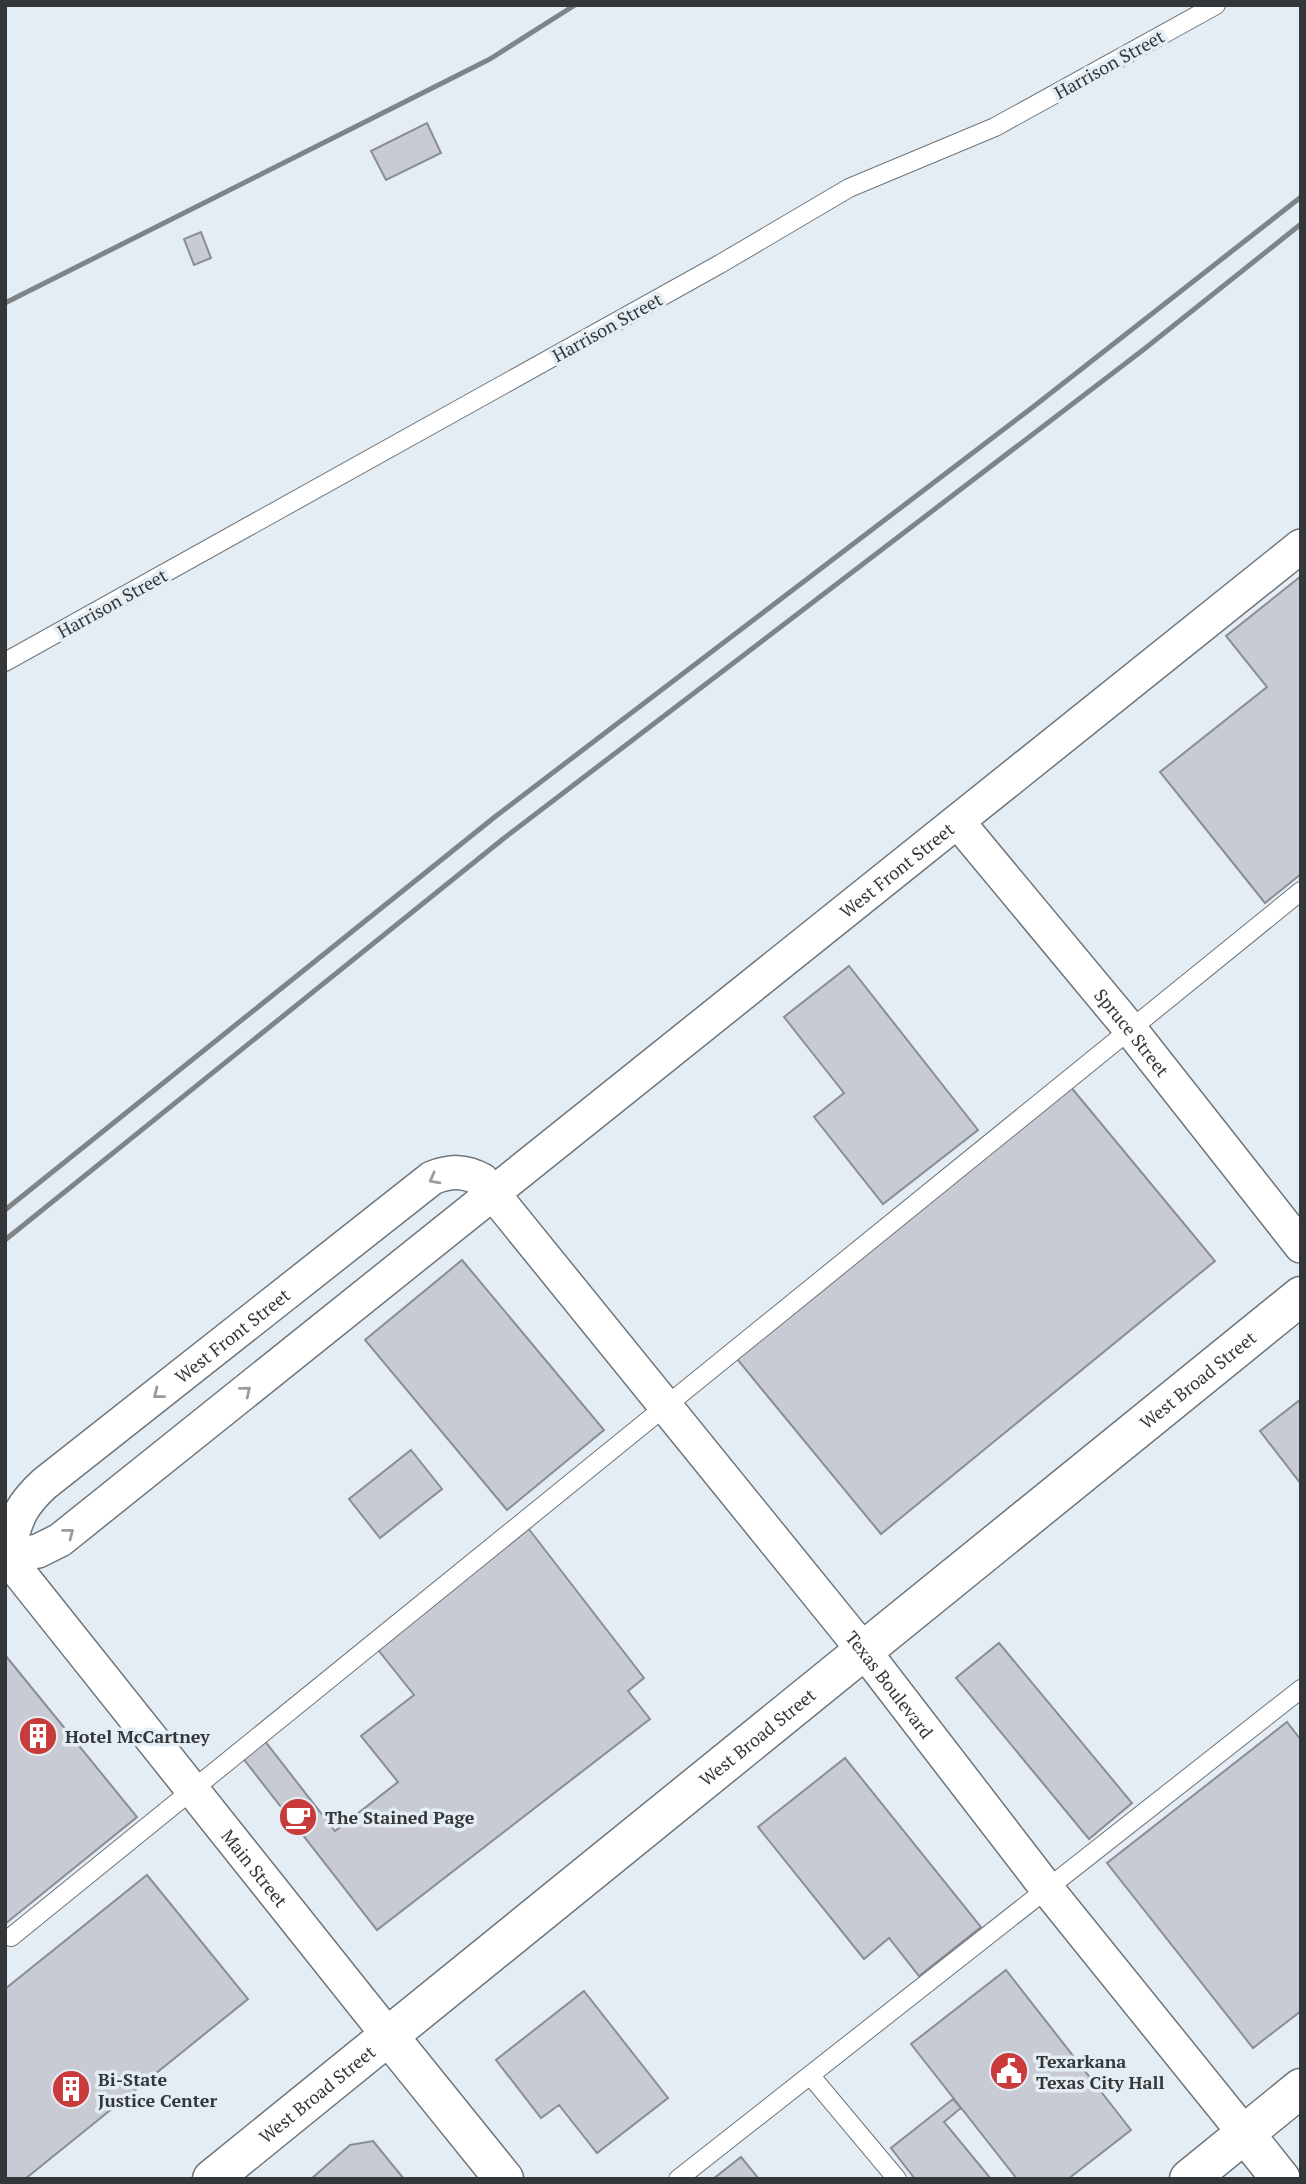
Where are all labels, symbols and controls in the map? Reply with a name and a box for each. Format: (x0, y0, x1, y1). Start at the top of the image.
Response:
street label: Harrison Street (1050, 24, 1169, 104)
street label: Harrison Street (548, 287, 667, 367)
street label: Harrison Street (53, 563, 172, 643)
street label: West Front Street (834, 817, 959, 923)
street label: Spruce Street (1089, 983, 1175, 1082)
one-way arrow (429, 1171, 441, 1184)
street label: West Front Street (170, 1283, 295, 1388)
street label: West Broad Street (1135, 1325, 1261, 1434)
one-way arrow (154, 1386, 166, 1399)
one-way arrow (239, 1386, 251, 1399)
one-way arrow (61, 1529, 74, 1542)
street label: Texas Boulevard (840, 1626, 939, 1743)
street label: West Broad Street (694, 1682, 821, 1791)
building icon: Hotel McCartney (17, 1715, 59, 1757)
place label: Hotel McCartney (65, 1724, 210, 1748)
cafe icon: The Stained Page (277, 1796, 319, 1838)
place label: The Stained Page (325, 1805, 475, 1829)
street label: Main Street (216, 1824, 293, 1912)
street label: West Broad Street (254, 2039, 380, 2148)
place label: Texarkana Texas City Hall (1036, 2049, 1164, 2094)
public building icon: Texarkana Texas City Hall (988, 2050, 1030, 2092)
place label: Bi-State Justice Center (98, 2067, 217, 2112)
building icon: Bi-State Justice Center (50, 2068, 92, 2110)

